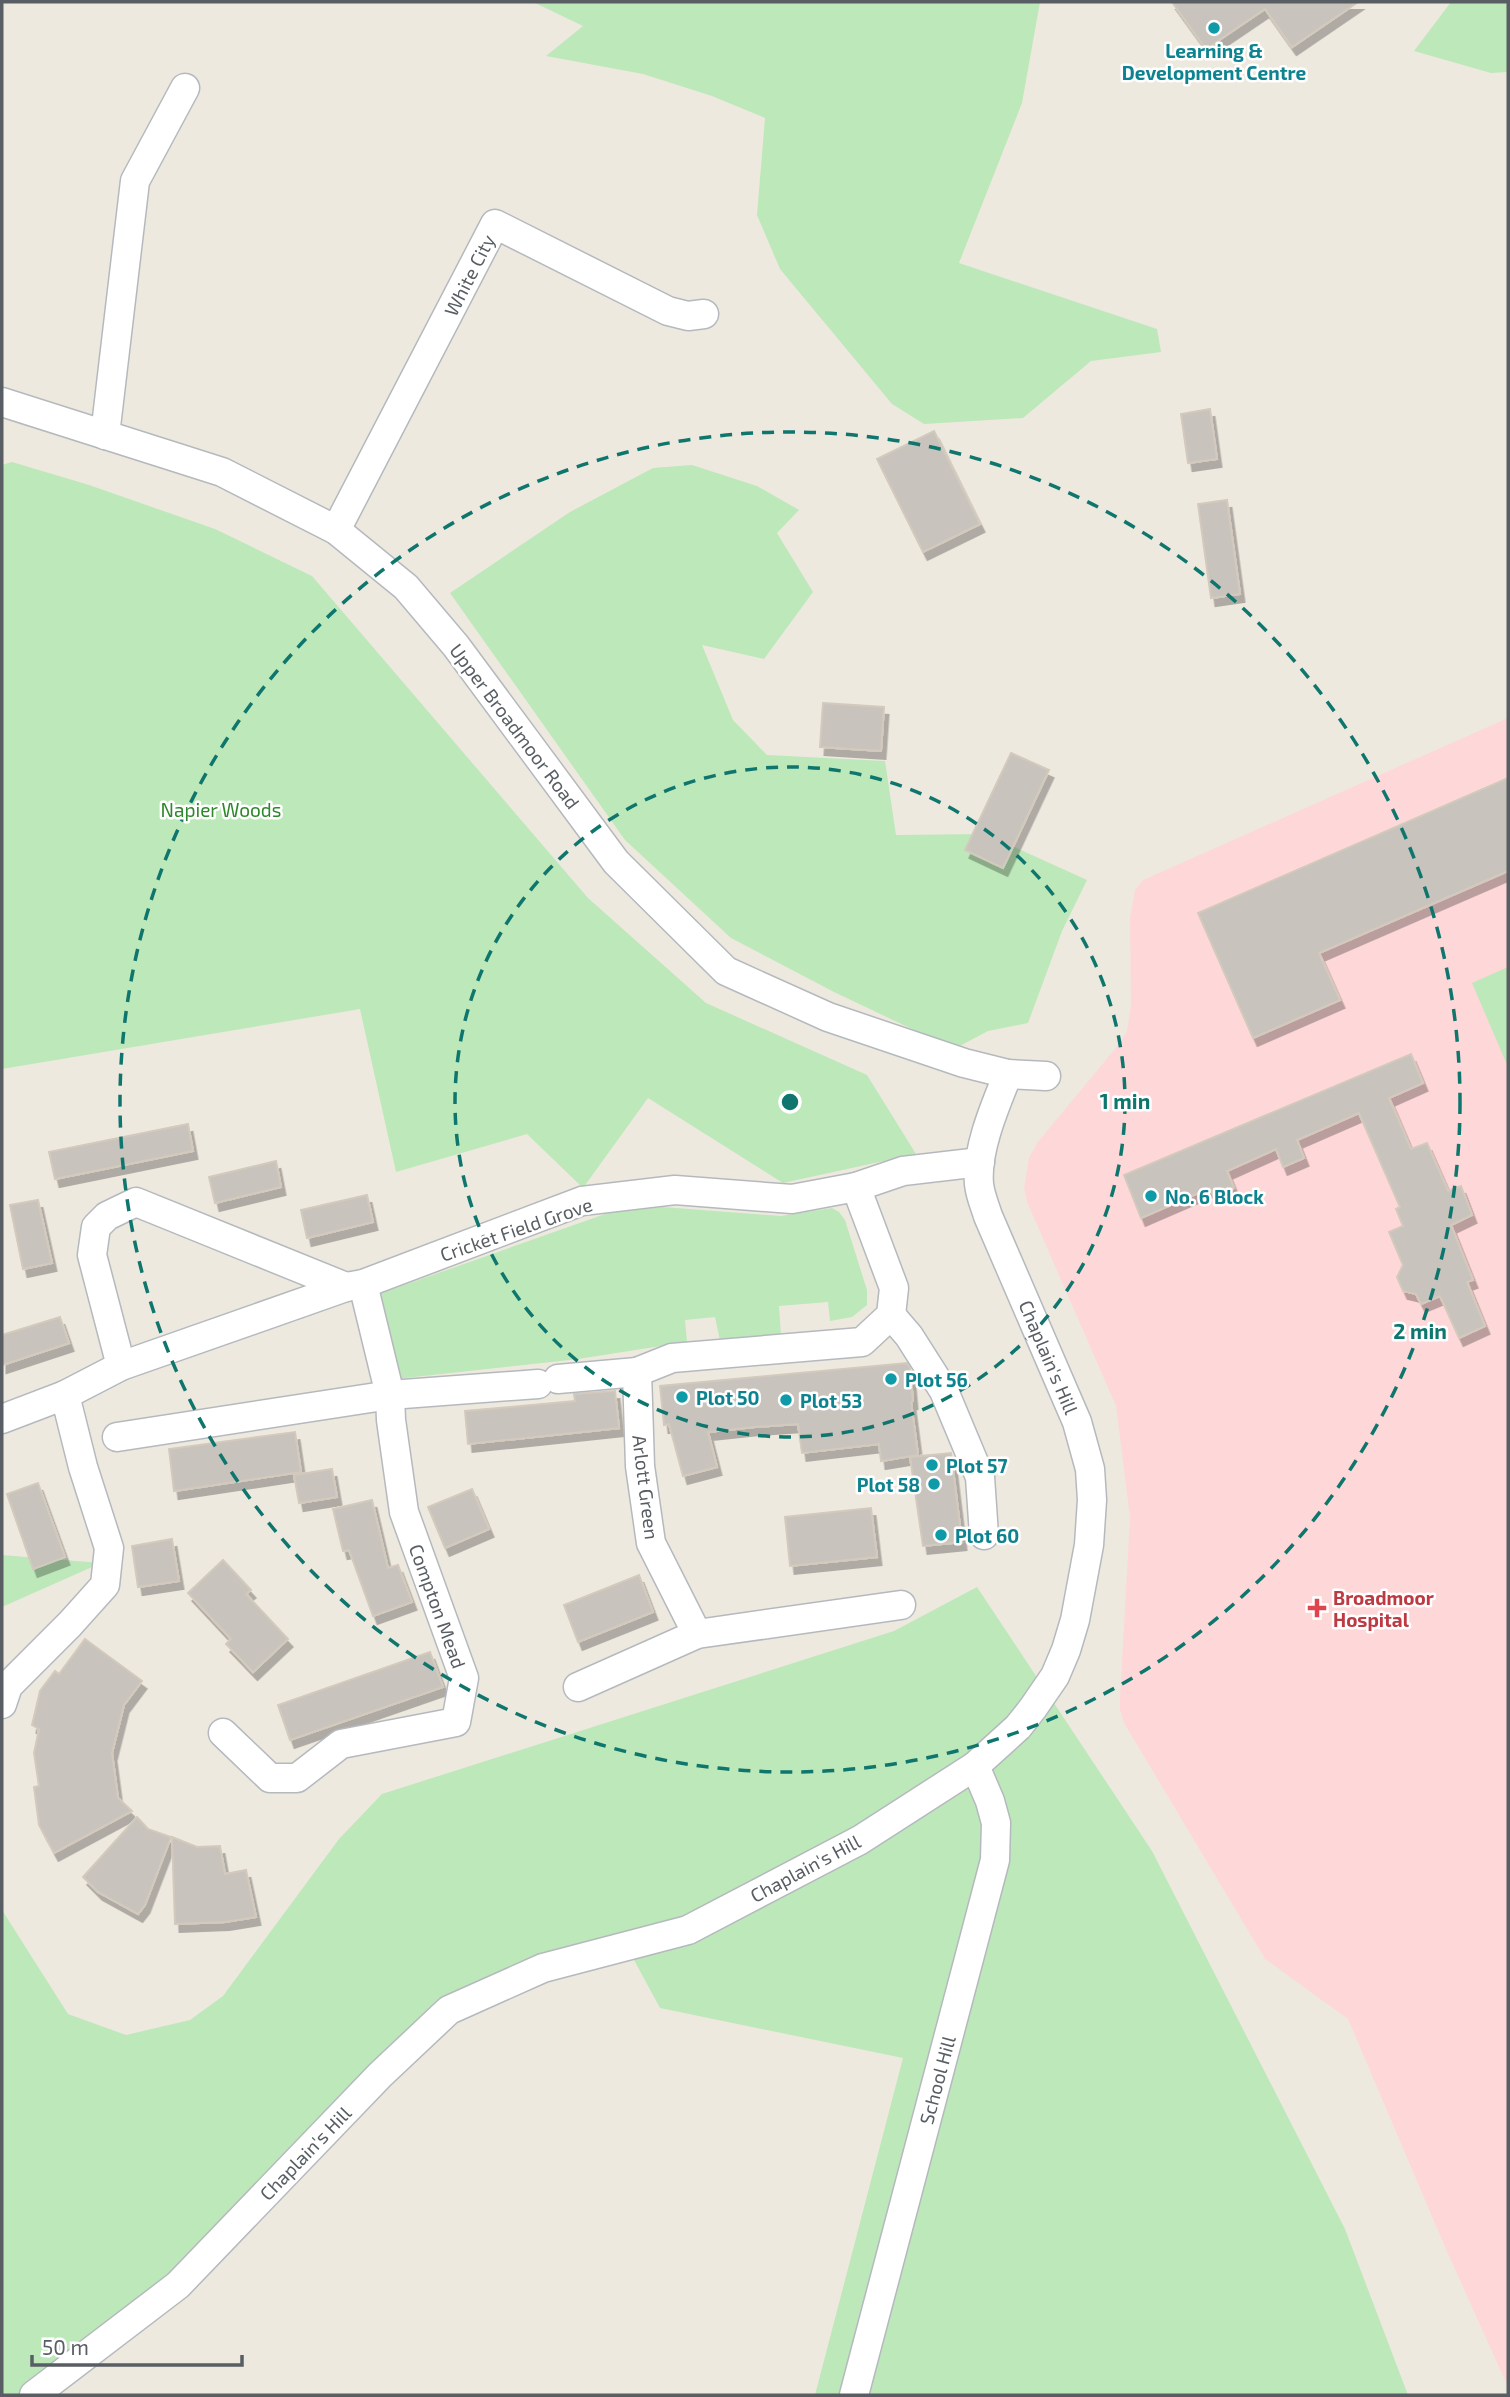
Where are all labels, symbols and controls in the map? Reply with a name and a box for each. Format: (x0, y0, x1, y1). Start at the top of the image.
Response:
marker: Learning & Development Centre (1206, 20, 1222, 36)
place label: Learning & Development Centre (1122, 39, 1306, 84)
street label: White City (439, 230, 499, 320)
street label: Upper Broadmoor Road (445, 639, 585, 813)
park label: Napier Woods (161, 798, 281, 821)
text: 1 min (1100, 1088, 1150, 1113)
centre of rings (778, 1090, 802, 1114)
place label: No. 6 Block (1165, 1185, 1264, 1208)
marker: No. 6 Block (1143, 1188, 1159, 1204)
street label: Cricket Field Grove (437, 1192, 595, 1266)
street label: Chaplain's Hill (1015, 1297, 1083, 1418)
text: 2 min (1393, 1318, 1447, 1343)
place label: Plot 56 (905, 1368, 968, 1391)
marker: Plot 56 (883, 1371, 899, 1387)
place label: Plot 50 (696, 1386, 760, 1409)
marker: Plot 50 (674, 1389, 690, 1405)
place label: Plot 53 (800, 1389, 862, 1412)
marker: Plot 53 (778, 1392, 794, 1408)
street label: Arlott Green (628, 1433, 664, 1541)
place label: Plot 57 (946, 1454, 1008, 1477)
marker: Plot 57 (924, 1457, 940, 1473)
place label: Plot 58 (857, 1473, 920, 1496)
marker: Plot 58 (926, 1476, 942, 1492)
place label: Plot 60 (955, 1524, 1019, 1547)
marker: Plot 60 (933, 1527, 949, 1543)
street label: Compton Mead (405, 1541, 471, 1671)
place label: Broadmoor Hospital (1333, 1586, 1434, 1631)
marker: Broadmoor Hospital (1307, 1598, 1327, 1618)
street label: Chaplain's Hill (746, 1829, 864, 1907)
street label: School Hill (914, 2033, 960, 2127)
street label: Chaplain's Hill (255, 2101, 356, 2205)
scale bar (32, 2324, 242, 2368)
text: 50 m (42, 2334, 89, 2359)

